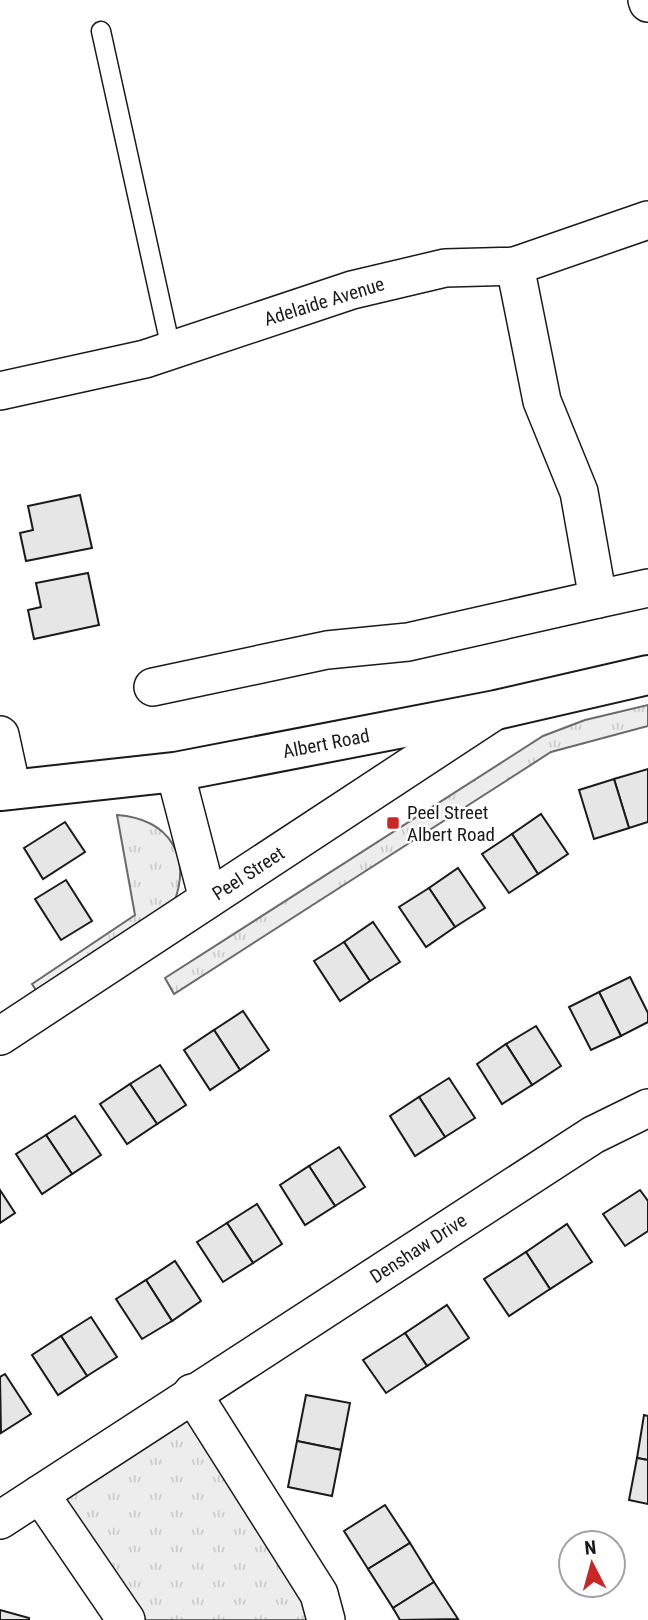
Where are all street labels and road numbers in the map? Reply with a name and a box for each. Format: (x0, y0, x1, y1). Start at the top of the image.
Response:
street label: Adelaide Avenue (261, 272, 387, 331)
street label: Albert Road (281, 724, 371, 763)
street label: Peel Street (208, 842, 289, 905)
street label: Denshaw Drive (366, 1209, 471, 1288)

